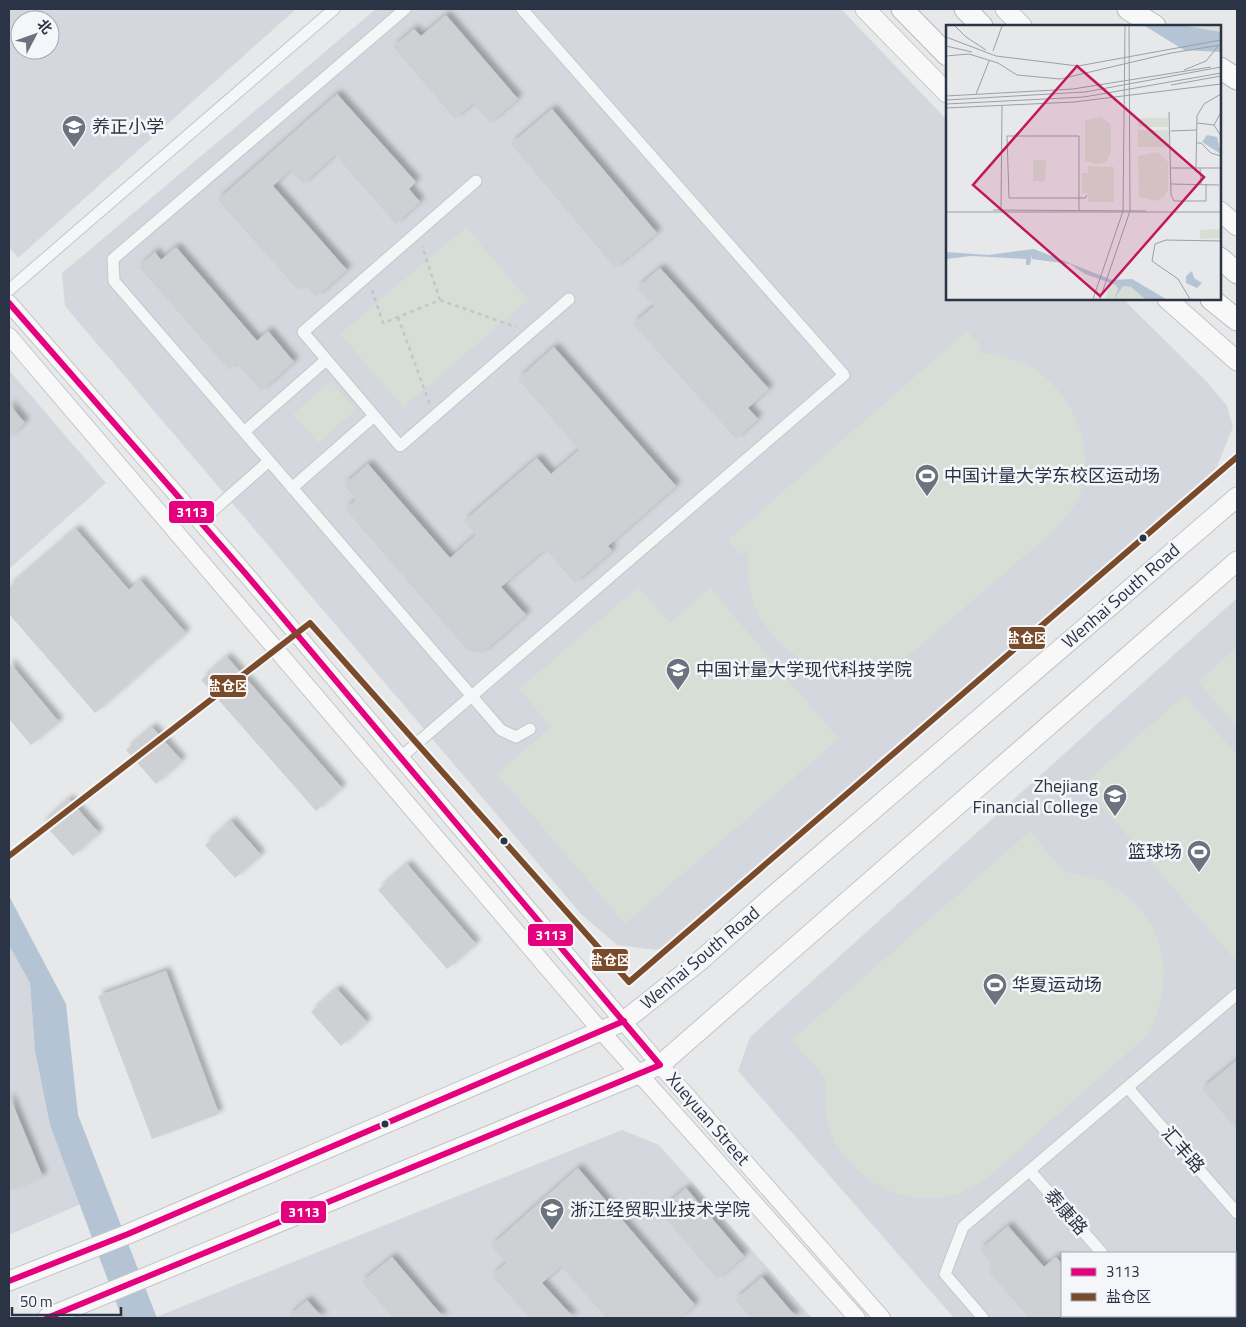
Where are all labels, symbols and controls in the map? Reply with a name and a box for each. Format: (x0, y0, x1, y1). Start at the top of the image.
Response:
north arrow (10, 10, 60, 60)
text: 北 (33, 14, 58, 38)
inset map (946, 25, 1221, 300)
place label: 养正小学 (92, 113, 164, 140)
school or university icon: 养正小学 (61, 114, 87, 148)
place label: 中国计量大学东校区运动场 (944, 462, 1160, 489)
sports icon: 中国计量大学东校区运动场 (914, 463, 940, 497)
line badge: 3113 (168, 500, 215, 524)
text: 3113 (176, 501, 208, 522)
unlabelled marker (1138, 533, 1148, 543)
street label: Wenhai South Road (1056, 537, 1186, 655)
line badge: 盐仓区 (1008, 626, 1046, 650)
text: 盐仓区 (1006, 627, 1048, 648)
place label: 中国计量大学现代科技学院 (696, 656, 912, 683)
school or university icon: 中国计量大学现代科技学院 (665, 657, 691, 691)
line badge: 盐仓区 (209, 674, 247, 698)
text: 盐仓区 (207, 675, 249, 696)
place label: Zhejiang Financial College (972, 772, 1098, 820)
school or university icon: Zhejiang Financial College (1102, 783, 1128, 817)
unlabelled marker (499, 836, 509, 846)
place label: 篮球场 (1128, 838, 1182, 865)
sports icon: 篮球场 (1186, 839, 1212, 873)
street label: Wenhai South Road (634, 899, 765, 1016)
line badge: 3113 (527, 923, 574, 947)
text: 3113 (535, 924, 567, 945)
line badge: 盐仓区 (591, 948, 629, 972)
text: 盐仓区 (589, 949, 631, 970)
place label: 华夏运动场 (1012, 971, 1102, 998)
sports icon: 华夏运动场 (982, 972, 1008, 1006)
street label: Xueyuan Street (660, 1066, 757, 1172)
unlabelled marker (380, 1119, 390, 1129)
street label: 汇丰路 (1155, 1120, 1211, 1179)
street label: 泰康路 (1038, 1182, 1094, 1241)
place label: 浙江经贸职业技术学院 (570, 1196, 750, 1223)
school or university icon: 浙江经贸职业技术学院 (539, 1197, 565, 1231)
line badge: 3113 (280, 1200, 327, 1224)
text: 3113 (288, 1201, 320, 1222)
legend (1061, 1252, 1236, 1317)
text: 3113 (1106, 1260, 1140, 1283)
scale bar (12, 1284, 121, 1316)
text: 盐仓区 (1106, 1285, 1151, 1308)
text: 50 m (20, 1290, 53, 1313)

